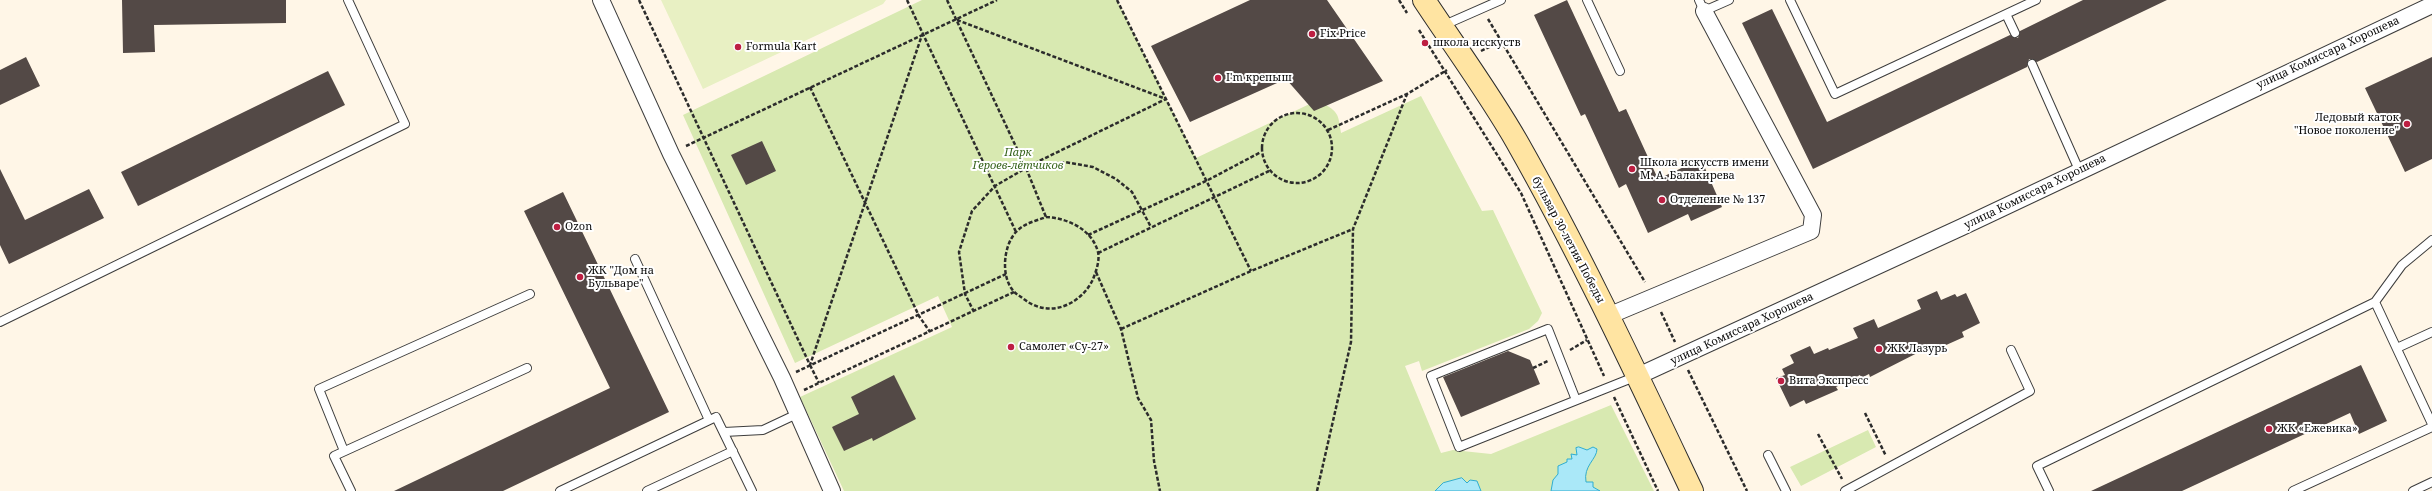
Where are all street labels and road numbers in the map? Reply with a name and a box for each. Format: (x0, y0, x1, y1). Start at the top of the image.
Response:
street label: улица Комиссара Хорошева (2254, 14, 2402, 92)
street label: улица Комиссара Хорошева (1962, 152, 2108, 232)
street label: бульвар 30-летия Победы (1529, 174, 1607, 306)
street label: улица Комиссара Хорошева (1668, 290, 1816, 368)

